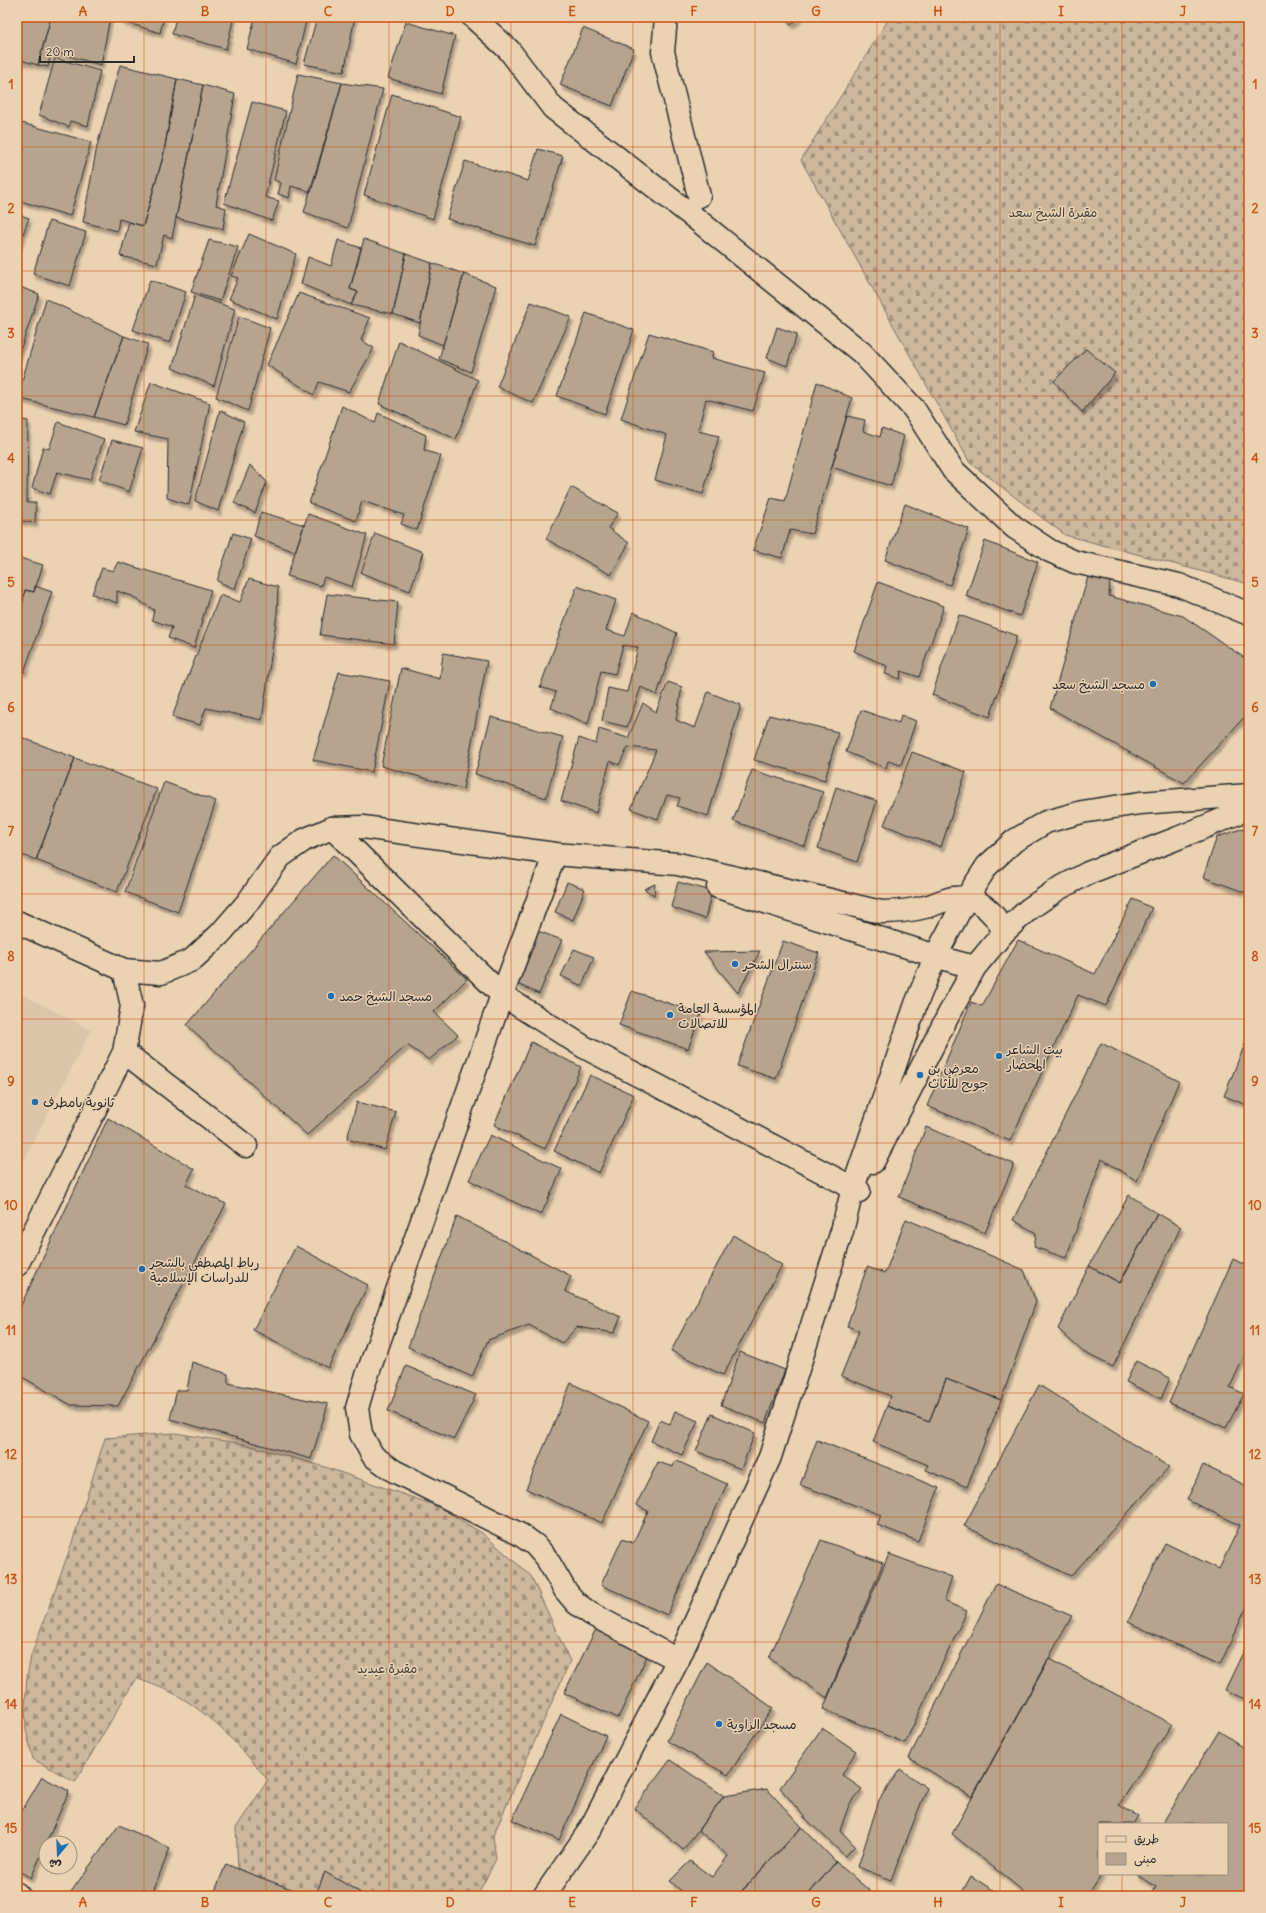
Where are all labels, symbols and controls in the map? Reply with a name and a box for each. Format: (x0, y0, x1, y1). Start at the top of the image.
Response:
text: A (79, 3, 88, 20)
text: B (201, 3, 210, 20)
text: C (324, 3, 333, 20)
text: D (445, 3, 455, 20)
text: E (568, 3, 576, 20)
text: F (690, 3, 698, 20)
text: G (811, 3, 821, 20)
text: H (933, 3, 943, 20)
text: I (1058, 3, 1064, 20)
text: J (1180, 3, 1187, 20)
scale bar (40, 38, 134, 64)
text: 20 m (46, 44, 74, 59)
text: 1 (8, 76, 14, 93)
text: 1 (1252, 76, 1258, 93)
text: 2 (7, 200, 15, 217)
text: 2 (1251, 200, 1259, 217)
park label: مقبرة الشيخ سعد (1009, 204, 1097, 222)
text: 3 (7, 325, 15, 342)
text: 3 (1251, 325, 1259, 342)
text: 4 (7, 450, 15, 467)
text: 4 (1251, 450, 1259, 467)
text: 5 (7, 574, 15, 591)
text: 5 (1251, 574, 1259, 591)
place label: مسجد الشيخ سعد (1052, 676, 1145, 694)
marker: مسجد الشيخ سعد (1148, 679, 1158, 689)
text: 6 (7, 699, 15, 716)
text: 6 (1251, 699, 1259, 716)
text: 7 (8, 823, 15, 840)
text: 7 (1252, 823, 1259, 840)
text: 8 (7, 948, 15, 965)
text: 8 (1251, 948, 1259, 965)
place label: سنترال الشحر (742, 956, 812, 973)
marker: سنترال الشحر (730, 959, 740, 969)
place label: مسجد الشيخ حمد (339, 988, 432, 1006)
marker: مسجد الشيخ حمد (326, 991, 336, 1001)
place label: المؤسسة العامة للاتصالات (678, 1000, 757, 1032)
marker: المؤسسة العامة للاتصالات (665, 1010, 675, 1020)
place label: بيت الشاعر المحضار (1006, 1041, 1063, 1073)
marker: بيت الشاعر المحضار (994, 1051, 1004, 1061)
place label: معرض بن جوبح للأثاث (928, 1060, 989, 1093)
marker: معرض بن جوبح للأثاث (915, 1070, 925, 1080)
text: 9 (7, 1073, 15, 1090)
text: 9 (1251, 1073, 1259, 1090)
place label: ثانوية بامطرف (43, 1094, 115, 1111)
marker: ثانوية بامطرف (30, 1097, 40, 1107)
text: 10 (4, 1197, 18, 1214)
text: 10 (1248, 1197, 1262, 1214)
place label: رباط المصطفى بالشحر للدراسات الإسلامية (149, 1254, 259, 1286)
marker: رباط المصطفى بالشحر للدراسات الإسلامية (137, 1264, 147, 1274)
text: 11 (6, 1322, 16, 1339)
text: 11 (1250, 1322, 1260, 1339)
text: 12 (5, 1446, 17, 1463)
text: 12 (1249, 1446, 1261, 1463)
text: 13 (5, 1571, 17, 1588)
text: 13 (1249, 1571, 1261, 1588)
park label: مقبرة عيديد (357, 1660, 417, 1677)
text: 14 (5, 1696, 18, 1713)
text: 14 (1249, 1696, 1262, 1713)
place label: مسجد الزاوية (727, 1716, 796, 1733)
marker: مسجد الزاوية (714, 1719, 724, 1729)
text: 15 (5, 1820, 18, 1837)
text: 15 (1249, 1820, 1262, 1837)
legend (1098, 1823, 1228, 1875)
text: طريق (1134, 1831, 1159, 1846)
north arrow (38, 1835, 78, 1875)
text: مبنى (1134, 1851, 1157, 1867)
text: ش (47, 1856, 63, 1873)
text: A (79, 1894, 88, 1911)
text: B (201, 1894, 210, 1911)
text: C (324, 1894, 333, 1911)
text: D (445, 1894, 455, 1911)
text: E (568, 1894, 576, 1911)
text: F (690, 1894, 698, 1911)
text: G (811, 1894, 821, 1911)
text: H (933, 1894, 943, 1911)
text: I (1058, 1894, 1064, 1911)
text: J (1180, 1894, 1187, 1911)

